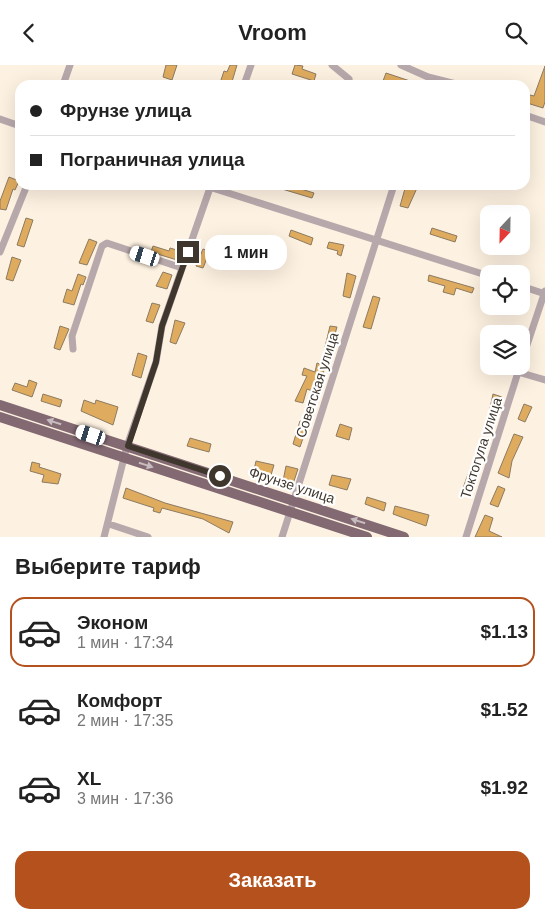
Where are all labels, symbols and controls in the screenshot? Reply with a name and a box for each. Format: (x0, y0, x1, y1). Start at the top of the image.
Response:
icon: back (15, 19, 43, 47)
icon: search (502, 19, 530, 47)
text: Vroom (238, 20, 307, 45)
text: Фрунзе улица (60, 100, 191, 121)
text: Пограничная улица (60, 149, 245, 170)
north arrow (480, 205, 530, 255)
map controls (480, 205, 530, 375)
callout: 1 мин (206, 235, 288, 269)
route end (177, 241, 199, 263)
car (128, 244, 161, 268)
text: 1 мин (224, 244, 268, 261)
button: locate (480, 265, 530, 315)
button: layers (480, 325, 530, 375)
street label: Советская улица (292, 330, 342, 440)
street label: Токтогула улица (457, 395, 505, 501)
one-way arrow (46, 418, 61, 426)
car (74, 423, 107, 447)
one-way arrow (139, 461, 154, 469)
street label: Фрунзе улица (247, 464, 337, 506)
route start (209, 465, 231, 487)
one-way arrow (350, 517, 365, 525)
text: Выберите тариф (15, 554, 201, 579)
icon: car (17, 610, 62, 655)
text: Эконом (77, 612, 148, 633)
text: $1.13 (480, 621, 528, 642)
text: 1 мин · 17:34 (77, 634, 173, 651)
icon: car (17, 688, 62, 733)
text: Комфорт (77, 690, 162, 711)
text: $1.52 (480, 699, 528, 720)
text: 2 мин · 17:35 (77, 712, 173, 729)
icon: car (17, 766, 62, 811)
text: XL (77, 768, 101, 789)
text: $1.92 (480, 777, 528, 798)
text: 3 мин · 17:36 (77, 790, 173, 807)
button: Заказать (15, 851, 530, 909)

